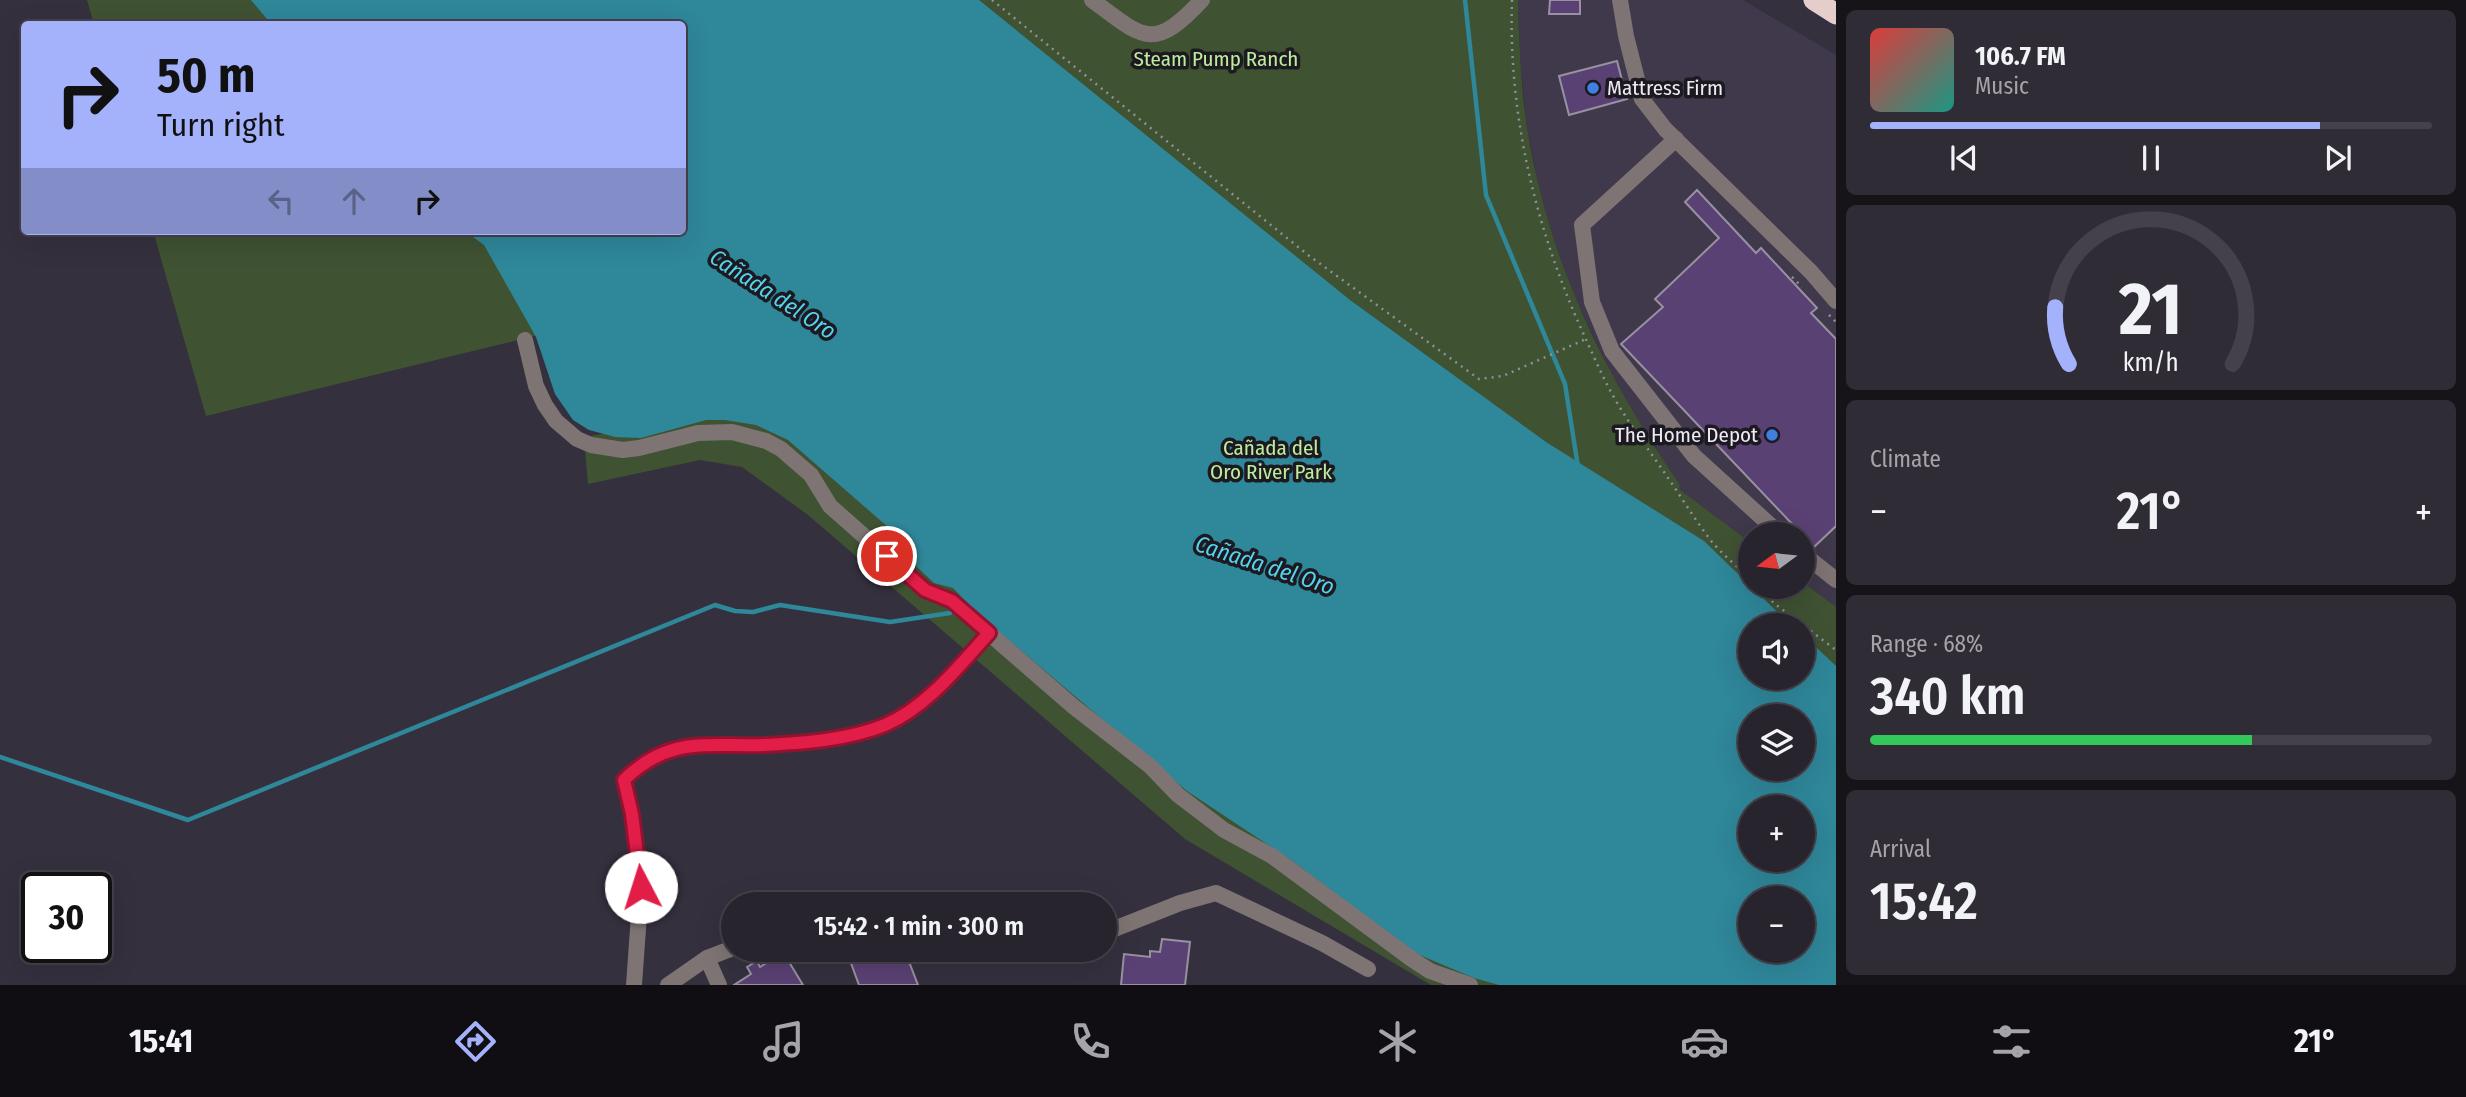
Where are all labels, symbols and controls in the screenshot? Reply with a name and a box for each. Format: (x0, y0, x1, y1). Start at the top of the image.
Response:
text: 106.7 FM (1975, 41, 2066, 72)
text: 50 m (157, 46, 255, 105)
park label: Steam Pump Ranch (1134, 46, 1298, 72)
icon: right (42, 49, 133, 140)
text: Music (1975, 72, 2029, 100)
place label: Mattress Firm (1607, 75, 1723, 101)
marker: Mattress Firm (1585, 80, 1601, 96)
text: Turn right (157, 106, 284, 144)
icon: previous (1945, 139, 1983, 177)
icon: pause (2132, 139, 2170, 177)
icon: next (2319, 139, 2357, 177)
icon: left (262, 182, 300, 220)
icon: ahead (335, 182, 373, 220)
icon: right (408, 182, 446, 220)
water label: Cañada del Oro (705, 243, 841, 345)
text: 21 (2118, 266, 2183, 353)
text: km/h (2123, 347, 2179, 377)
place label: The Home Depot (1615, 422, 1758, 448)
marker: The Home Depot (1764, 427, 1780, 443)
park label: Cañada del Oro River Park (1210, 435, 1332, 485)
text: Climate (1870, 445, 1941, 473)
text: 21° (2116, 480, 2185, 543)
text: − (1870, 489, 1887, 535)
text: + (2415, 489, 2432, 535)
north arrow (1738, 522, 1815, 598)
map controls (1738, 522, 1815, 963)
pin (857, 526, 917, 586)
water label: Cañada del Oro (1192, 529, 1338, 601)
icon: arrive (868, 537, 906, 575)
button: sound (1738, 613, 1815, 690)
text: Range · 68% (1870, 630, 1983, 658)
text: 340 km (1870, 665, 2025, 728)
button: layers (1738, 704, 1815, 781)
button: + (1738, 795, 1815, 872)
text: Arrival (1870, 835, 1931, 863)
position arrow (604, 850, 678, 924)
text: 15:42 (1870, 870, 1978, 933)
speed limit sign: 30 (21, 872, 112, 963)
button: − (1738, 886, 1815, 963)
text: 15:42 · 1 min · 300 m (814, 911, 1024, 942)
icon: directions (451, 1017, 500, 1066)
icon: music (759, 1017, 808, 1066)
icon: phone (1066, 1017, 1115, 1066)
icon: climate (1373, 1017, 1422, 1066)
icon: car (1680, 1017, 1729, 1066)
icon: filters (1987, 1017, 2036, 1066)
text: 15:41 (129, 1022, 193, 1060)
text: 21° (2294, 1022, 2337, 1060)

